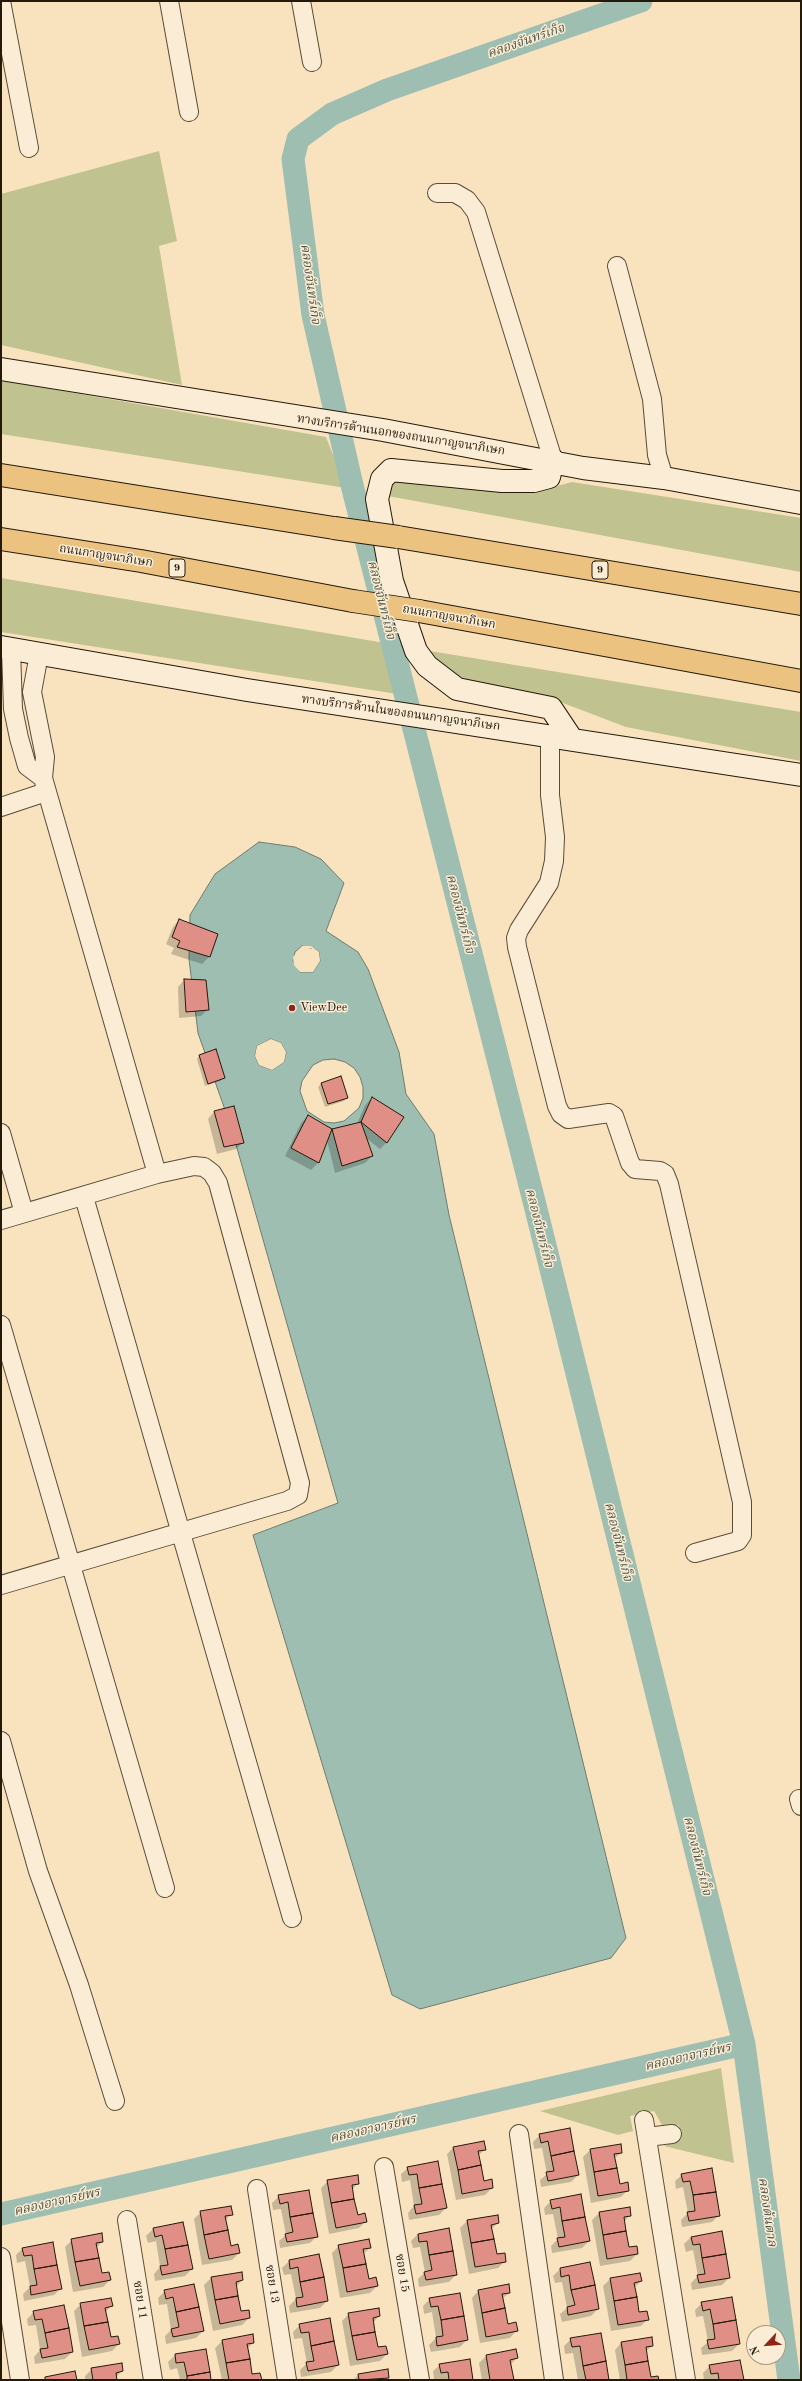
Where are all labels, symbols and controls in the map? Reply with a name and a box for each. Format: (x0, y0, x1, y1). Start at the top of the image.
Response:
water label: คลองจันทร์เก็จ (485, 20, 567, 62)
water label: คลองจันทร์เก็จ (297, 243, 323, 325)
street label: ทางบริการด้านนอกของถนนกาญจนาภิเษก (296, 411, 506, 459)
street label: ถนนกาญจนาภิเษก (58, 541, 154, 571)
road number: 9 (169, 559, 185, 577)
water label: คลองจันทร์เก็จ (364, 559, 398, 641)
road number: 9 (592, 561, 608, 579)
street label: ถนนกาญจนาภิเษก (401, 602, 497, 632)
street label: ทางบริการด้านในของถนนกาญจนาภิเษก (301, 692, 501, 734)
water label: คลองจันทร์เก็จ (443, 873, 477, 955)
place label: ViewDee (300, 1001, 347, 1015)
marker: ViewDee (287, 1003, 297, 1013)
water label: คลองจันทร์เก็จ (522, 1187, 556, 1269)
water label: คลองจันทร์เก็จ (601, 1501, 635, 1583)
water label: คลองจันทร์เก็จ (680, 1815, 714, 1897)
water label: คลองอาจารย์พร (643, 2040, 733, 2074)
water label: คลองอาจารย์พร (328, 2112, 418, 2146)
water label: คลองต้นตาล (754, 2177, 780, 2247)
water label: คลองอาจารย์พร (12, 2185, 102, 2219)
street label: ซอย 15 (392, 2253, 412, 2293)
street label: ซอย 13 (262, 2264, 282, 2304)
street label: ซอย 11 (130, 2280, 150, 2320)
north arrow (746, 2325, 786, 2365)
text: N (749, 2344, 762, 2356)

